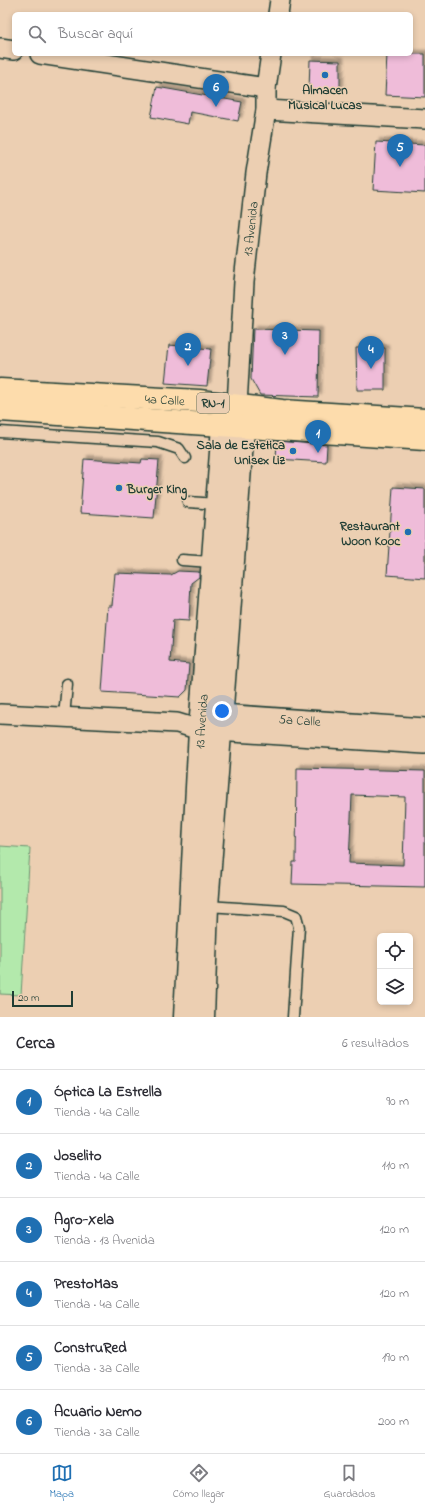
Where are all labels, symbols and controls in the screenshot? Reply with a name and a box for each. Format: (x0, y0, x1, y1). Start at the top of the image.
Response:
search box (12, 12, 413, 56)
icon: search (26, 23, 48, 45)
text: Buscar aquí (58, 23, 133, 45)
marker: Almacen Musical Lucas (320, 70, 330, 80)
pin: 6 (203, 74, 229, 107)
place label: Almacen Musical Lucas (288, 81, 362, 115)
pin: 5 (387, 134, 413, 167)
street label: 13 Avenida (239, 200, 264, 257)
pin: 3 (272, 322, 298, 355)
pin: 2 (175, 333, 201, 366)
pin: 4 (358, 336, 384, 369)
street label: 4a Calle (144, 390, 185, 411)
road number: RN-1 (197, 393, 229, 413)
pin: 1 (305, 420, 331, 453)
place label: Sala de Estetica Unisex Liz (197, 436, 286, 470)
marker: Sala de Estetica Unisex Liz (288, 446, 298, 456)
place label: Burger King (126, 480, 187, 501)
marker: Burger King (114, 483, 124, 493)
place label: Restaurant Woon Kooc (339, 517, 401, 551)
marker: Restaurant Woon Kooc (403, 527, 413, 537)
street label: 13 Avenida (191, 693, 214, 750)
your location (212, 701, 232, 721)
street label: 5a Calle (278, 710, 321, 732)
map controls (377, 933, 413, 1005)
button: locate (377, 933, 413, 969)
button: layers (377, 969, 413, 1005)
scale bar (12, 989, 73, 1008)
text: 20 m (18, 990, 40, 1006)
text: Cerca (16, 1031, 55, 1056)
text: 6 resultados (342, 1034, 409, 1053)
text: Óptica La Estrella (54, 1081, 162, 1103)
text: 1 (27, 1092, 31, 1111)
text: 90 m (386, 1092, 409, 1111)
text: Tienda · 4a Calle (54, 1103, 140, 1122)
text: Joselito (54, 1145, 102, 1167)
text: 2 (26, 1156, 32, 1175)
text: 110 m (382, 1156, 409, 1175)
text: Tienda · 4a Calle (54, 1167, 140, 1186)
text: Agro-Xela (54, 1209, 114, 1231)
text: 3 (26, 1220, 32, 1239)
text: 120 m (379, 1220, 409, 1239)
text: Tienda · 13 Avenida (54, 1231, 155, 1250)
text: PrestoMas (54, 1273, 118, 1295)
text: 4 (26, 1284, 32, 1303)
text: 120 m (379, 1284, 409, 1303)
text: Tienda · 4a Calle (54, 1295, 140, 1314)
text: ConstruRed (54, 1337, 127, 1359)
text: 5 (25, 1348, 33, 1367)
text: 190 m (382, 1348, 409, 1367)
text: Tienda · 3a Calle (54, 1359, 140, 1378)
text: Acuario Nemo (54, 1401, 142, 1423)
text: 6 (26, 1412, 32, 1431)
text: 200 m (378, 1412, 409, 1431)
text: Tienda · 3a Calle (54, 1423, 140, 1442)
tab: Mapa (49, 1462, 74, 1502)
tab: Cómo llegar (173, 1462, 225, 1502)
tab: Guardados (323, 1462, 376, 1502)

